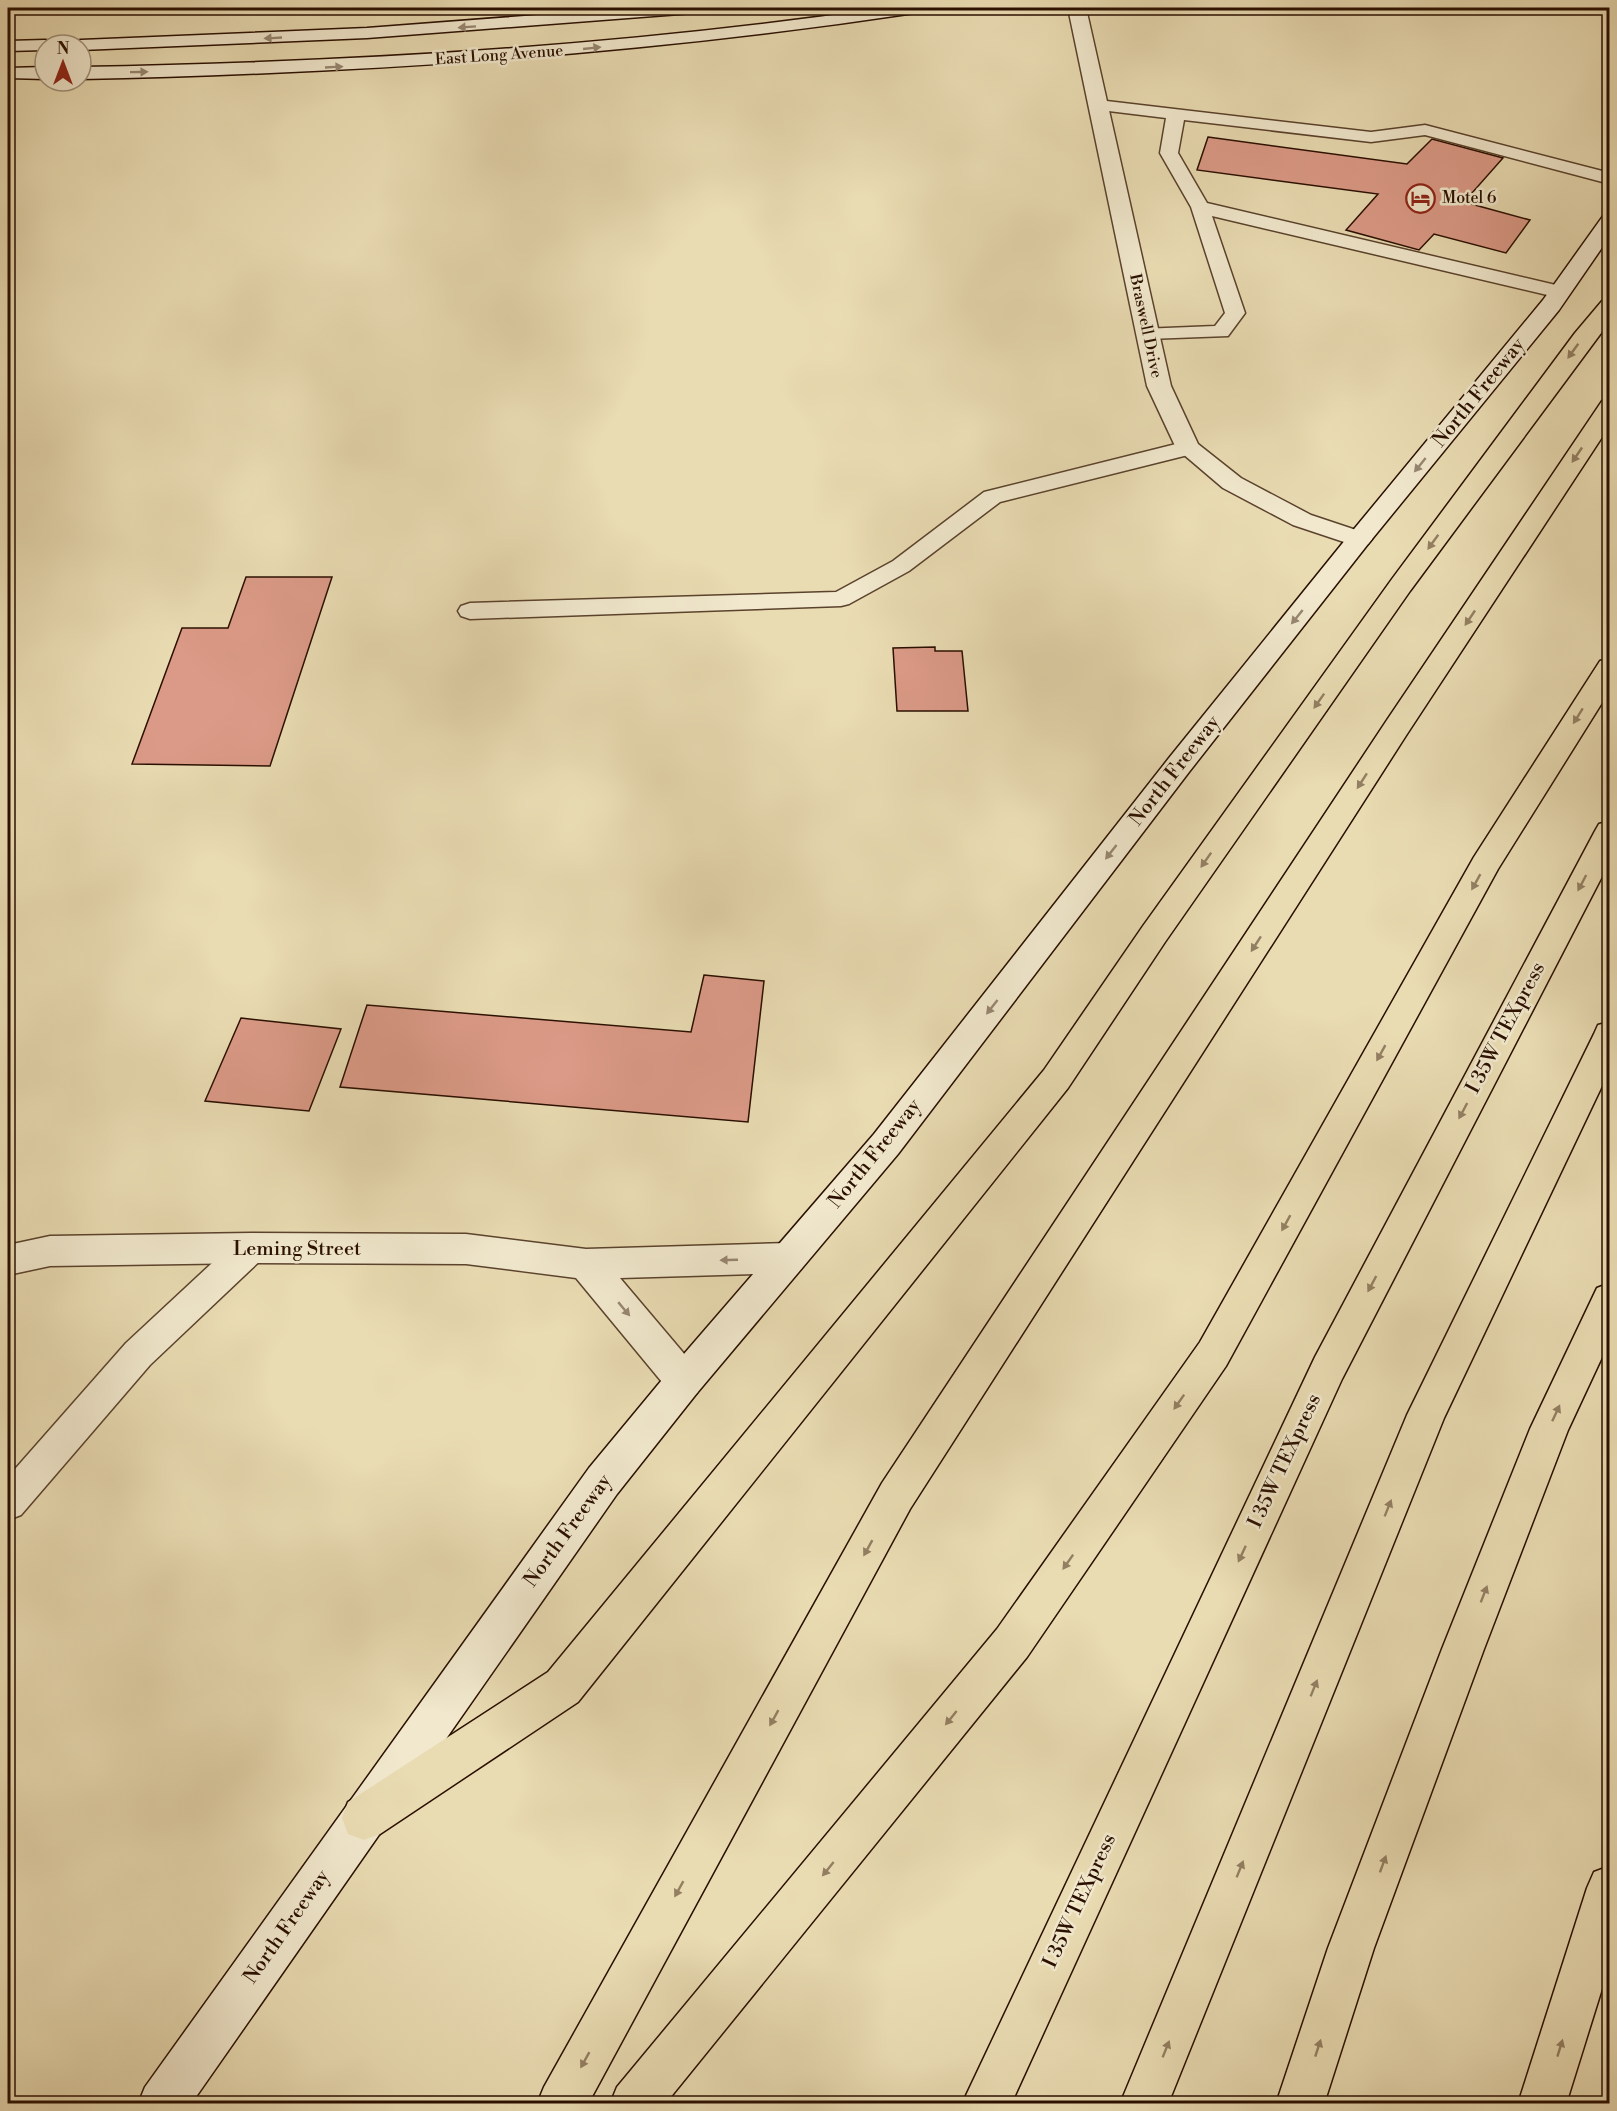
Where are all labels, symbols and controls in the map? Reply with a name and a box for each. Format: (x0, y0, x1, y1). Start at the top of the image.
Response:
one-way arrow (458, 22, 477, 31)
north arrow (33, 33, 93, 93)
one-way arrow (263, 34, 282, 43)
text: N (57, 39, 70, 59)
street label: East Long Avenue (434, 41, 564, 69)
one-way arrow (582, 43, 601, 53)
one-way arrow (325, 62, 344, 71)
one-way arrow (130, 67, 149, 77)
hotel icon: Motel 6 (1405, 182, 1437, 214)
place label: Motel 6 (1442, 188, 1497, 208)
street label: Braswell Drive (1125, 271, 1167, 380)
street label: North Freeway (1427, 333, 1531, 453)
one-way arrow (1567, 343, 1579, 359)
one-way arrow (1572, 447, 1583, 463)
one-way arrow (1413, 457, 1426, 473)
one-way arrow (1427, 535, 1439, 550)
one-way arrow (1291, 609, 1304, 624)
one-way arrow (1464, 610, 1475, 626)
one-way arrow (1313, 692, 1325, 708)
one-way arrow (1573, 708, 1584, 724)
street label: North Freeway (1124, 710, 1226, 831)
one-way arrow (1357, 772, 1368, 789)
one-way arrow (1106, 845, 1118, 860)
one-way arrow (1201, 852, 1212, 868)
one-way arrow (1471, 874, 1481, 891)
one-way arrow (1577, 874, 1587, 891)
one-way arrow (1251, 936, 1262, 952)
street label: I 35W TEXpress (1461, 958, 1551, 1098)
one-way arrow (986, 998, 998, 1014)
one-way arrow (1376, 1044, 1386, 1061)
street label: North Freeway (823, 1094, 927, 1214)
one-way arrow (1458, 1102, 1468, 1120)
one-way arrow (1281, 1215, 1291, 1232)
street label: Leming Street (233, 1237, 361, 1262)
one-way arrow (720, 1255, 739, 1264)
one-way arrow (1367, 1275, 1377, 1292)
one-way arrow (617, 1301, 630, 1316)
street label: I 35W TEXpress (1243, 1390, 1327, 1532)
one-way arrow (1173, 1393, 1185, 1409)
one-way arrow (1552, 1405, 1561, 1422)
street label: North Freeway (519, 1469, 618, 1592)
one-way arrow (1384, 1499, 1393, 1517)
one-way arrow (863, 1539, 873, 1556)
one-way arrow (1237, 1545, 1246, 1562)
one-way arrow (1062, 1553, 1074, 1569)
one-way arrow (1479, 1585, 1489, 1603)
one-way arrow (1309, 1679, 1319, 1697)
one-way arrow (768, 1710, 779, 1726)
one-way arrow (946, 1710, 958, 1725)
street label: I 35W TEXpress (1038, 1830, 1122, 1972)
one-way arrow (1378, 1855, 1388, 1873)
one-way arrow (1236, 1860, 1245, 1878)
one-way arrow (822, 1861, 835, 1876)
street label: North Freeway (238, 1865, 336, 1989)
one-way arrow (674, 1881, 684, 1898)
one-way arrow (1314, 2039, 1324, 2057)
one-way arrow (1556, 2039, 1565, 2057)
one-way arrow (1161, 2040, 1171, 2058)
one-way arrow (580, 2051, 590, 2068)

